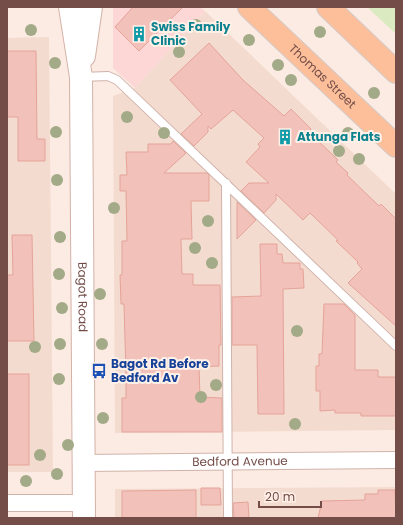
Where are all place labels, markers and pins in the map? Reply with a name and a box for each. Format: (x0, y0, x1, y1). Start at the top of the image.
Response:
place label: Swiss Family Clinic (151, 18, 231, 49)
building icon: Swiss Family Clinic (130, 25, 148, 43)
building icon: Attunga Flats (276, 128, 294, 146)
place label: Attunga Flats (297, 128, 381, 145)
place label: Bagot Rd Before Bedford Av (111, 355, 209, 386)
bus stop icon: Bagot Rd Before Bedford Av (90, 362, 108, 380)

